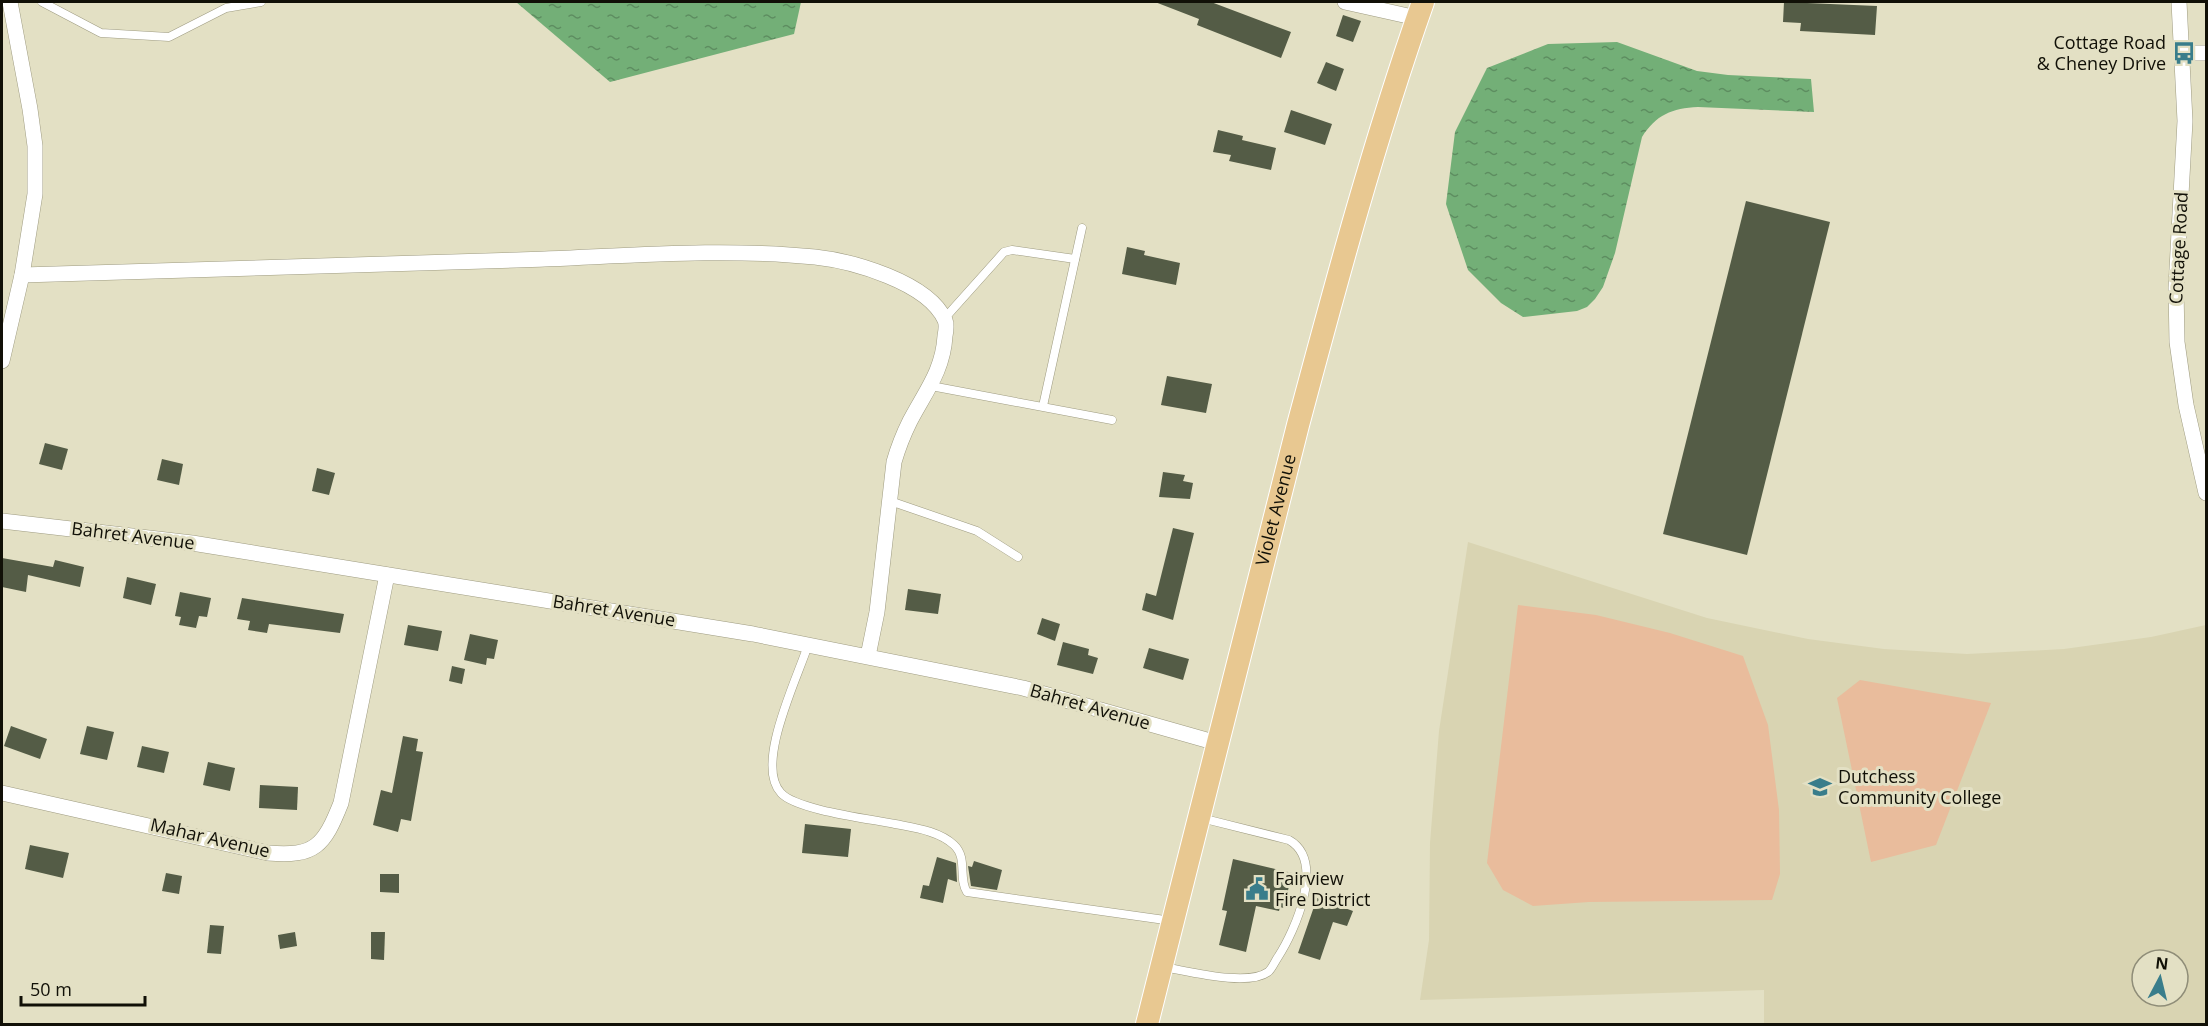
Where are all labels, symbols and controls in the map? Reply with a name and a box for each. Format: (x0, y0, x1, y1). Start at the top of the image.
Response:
place label: Cottage Road & Cheney Drive (2037, 30, 2166, 75)
bus stop icon: Cottage Road & Cheney Drive (2171, 40, 2197, 66)
street label: Cottage Road (2163, 191, 2193, 305)
street label: Violet Avenue (1249, 451, 1301, 568)
street label: Bahret Avenue (70, 516, 196, 554)
street label: Bahret Avenue (551, 588, 677, 632)
street label: Bahret Avenue (1027, 677, 1153, 735)
place label: Dutchess Community College (1838, 764, 2001, 809)
school or university icon: Dutchess Community College (1807, 774, 1833, 800)
street label: Mahar Avenue (148, 812, 272, 862)
place label: Fairview Fire District (1275, 866, 1371, 911)
public building icon: Fairview Fire District (1244, 876, 1270, 902)
north arrow (2130, 948, 2190, 1008)
text: N (2154, 951, 2170, 975)
scale bar (21, 969, 146, 1007)
text: 50 m (30, 977, 72, 1001)

